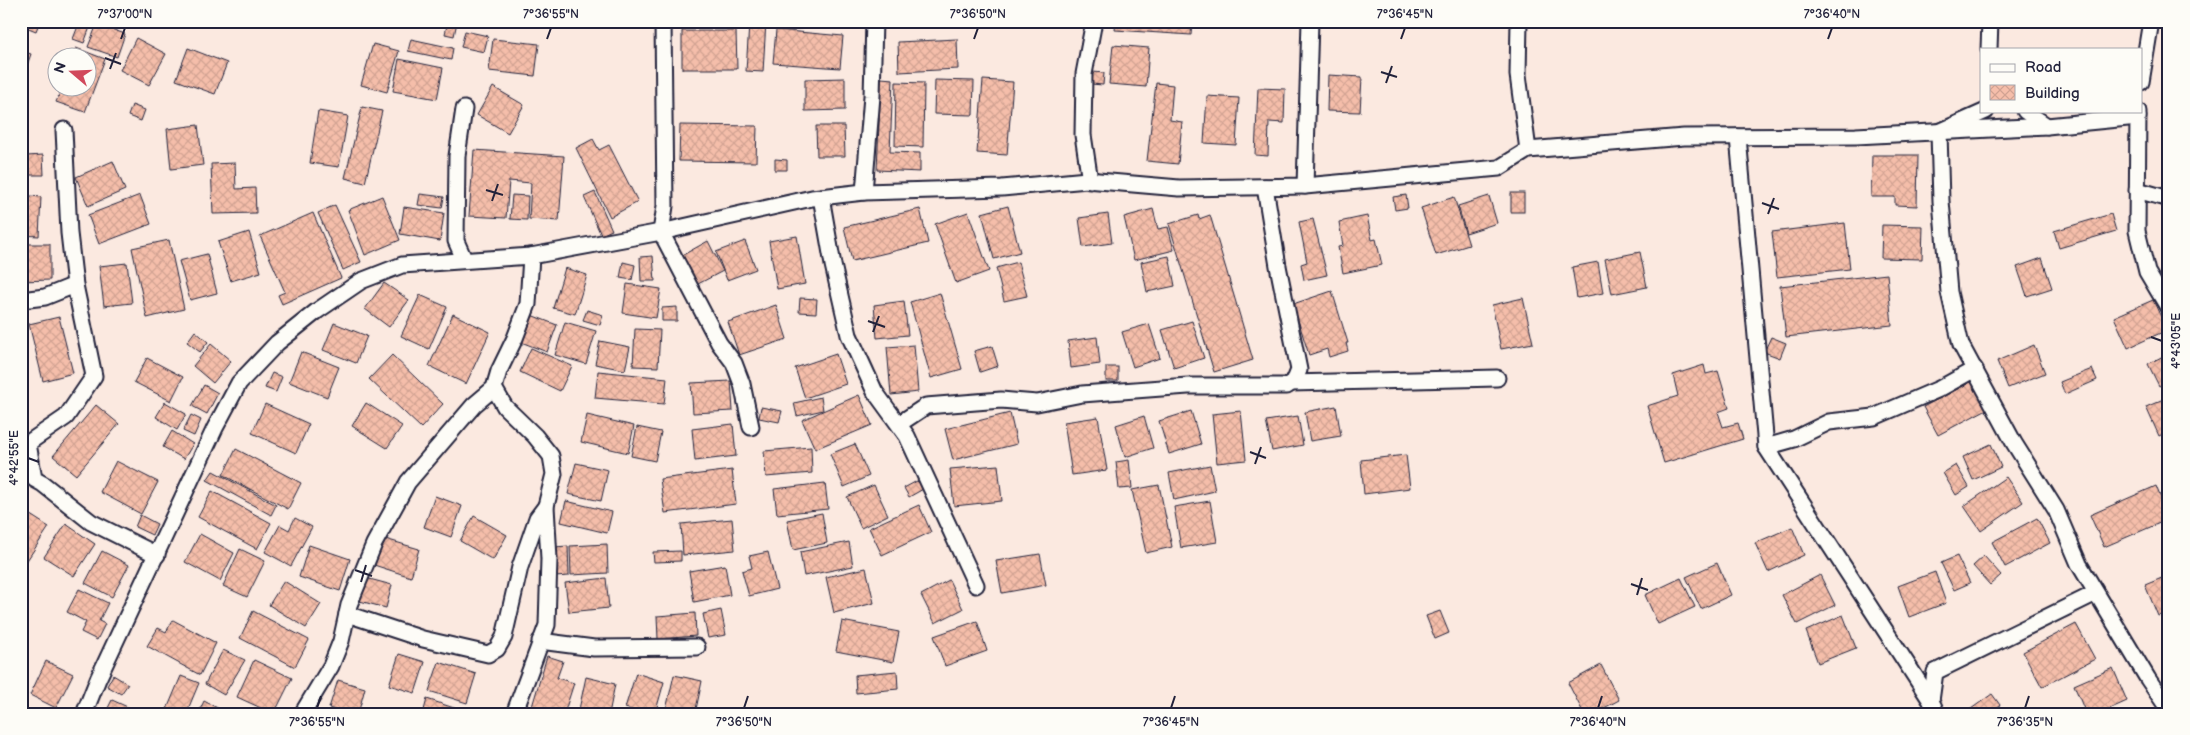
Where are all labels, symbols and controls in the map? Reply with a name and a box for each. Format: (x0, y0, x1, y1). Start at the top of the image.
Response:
text: 7°37'00"N (98, 7, 153, 22)
text: 7°36'55"N (523, 7, 579, 22)
text: 7°36'50"N (950, 7, 1006, 22)
text: 7°36'45"N (1377, 7, 1433, 22)
text: 7°36'40"N (1804, 7, 1860, 22)
north arrow (48, 48, 98, 98)
legend (1980, 48, 2142, 112)
text: Road (2025, 58, 2061, 77)
text: N (50, 60, 70, 76)
text: Building (2025, 84, 2080, 103)
text: 4°43'05"E (2169, 313, 2184, 369)
text: 4°42'55"E (7, 430, 22, 486)
text: 7°36'55"N (289, 715, 345, 730)
text: 7°36'50"N (716, 715, 772, 730)
text: 7°36'45"N (1143, 715, 1199, 730)
text: 7°36'40"N (1570, 715, 1626, 730)
text: 7°36'35"N (1997, 715, 2053, 730)

